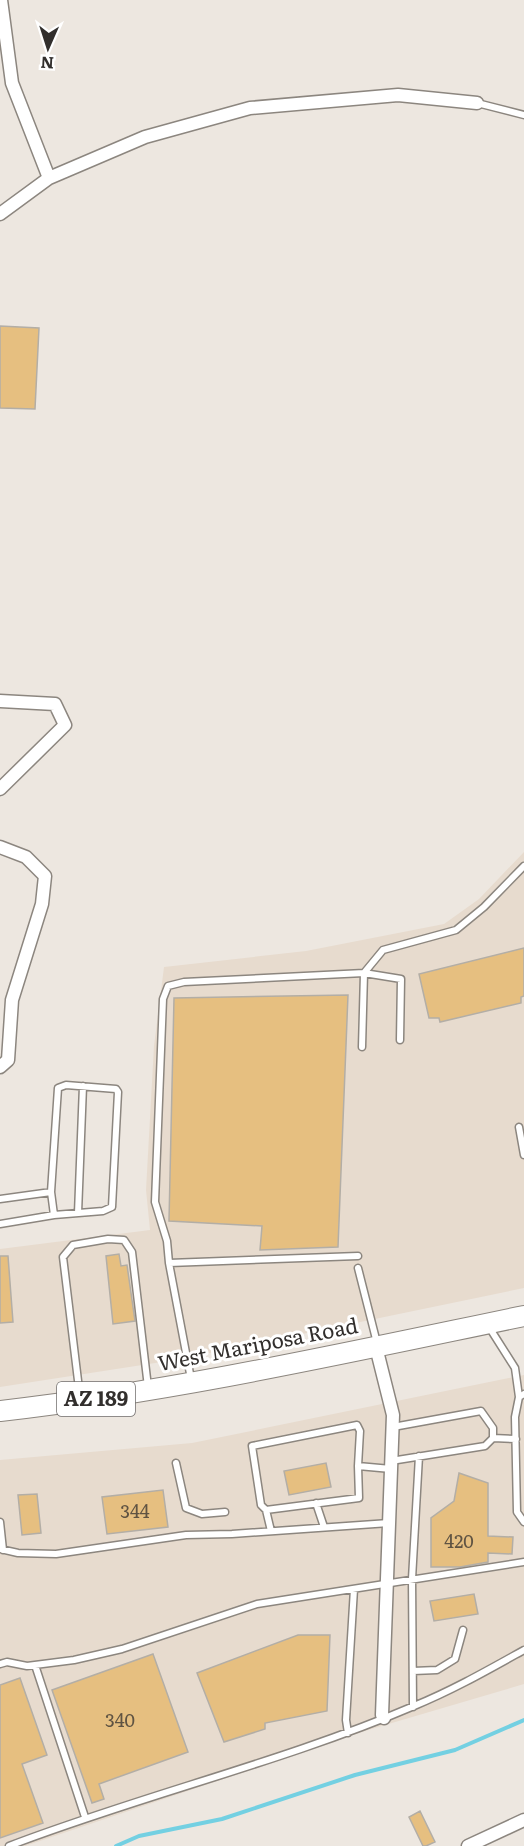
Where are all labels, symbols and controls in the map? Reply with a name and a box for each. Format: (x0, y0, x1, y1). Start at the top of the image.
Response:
north arrow (18, 18, 78, 78)
text: N (40, 52, 55, 76)
street label: West Mariposa Road (155, 1308, 360, 1377)
road number: AZ 189 (57, 1382, 135, 1416)
house number: 344 (120, 1497, 150, 1524)
house number: 420 (444, 1527, 474, 1554)
house number: 340 (105, 1706, 135, 1733)

